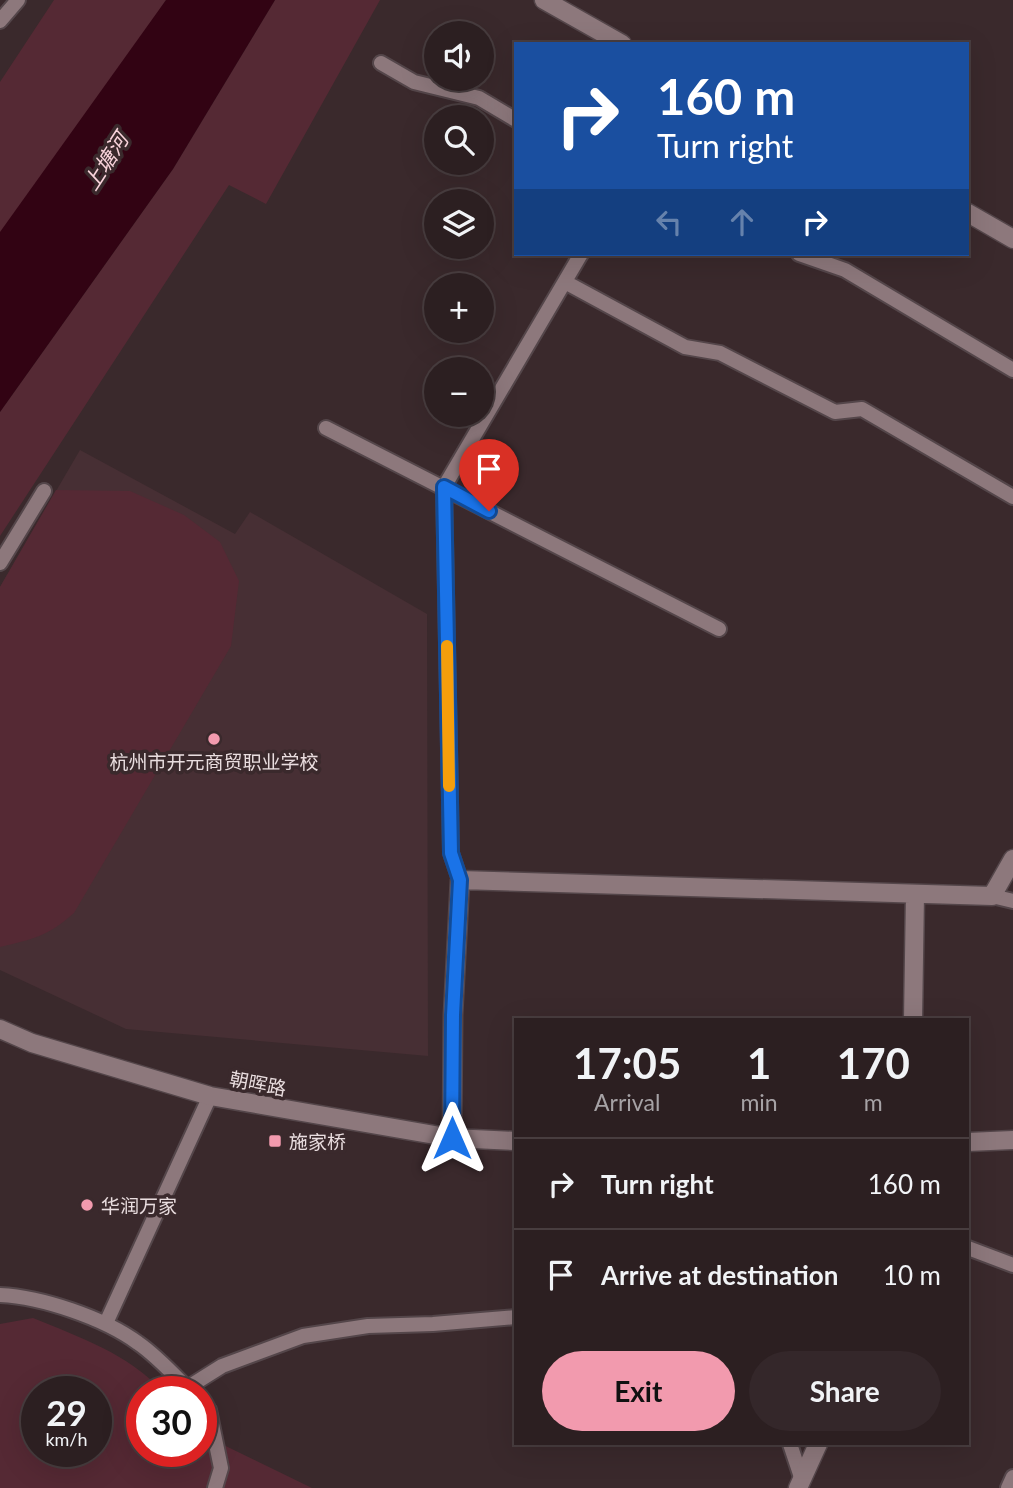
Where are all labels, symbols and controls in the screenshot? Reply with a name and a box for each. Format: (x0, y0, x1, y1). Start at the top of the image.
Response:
map controls (424, 21, 494, 427)
button: sound (424, 21, 494, 91)
text: 160 m (657, 67, 795, 125)
icon: right (542, 70, 633, 161)
button: search (424, 105, 494, 175)
water label: 上塘河 (77, 124, 135, 194)
text: Turn right (657, 126, 793, 165)
button: layers (424, 189, 494, 259)
icon: left (650, 203, 688, 241)
icon: ahead (723, 203, 761, 241)
icon: right (796, 203, 834, 241)
button: + (424, 273, 494, 343)
button: − (424, 357, 494, 427)
pin (459, 439, 519, 511)
icon: arrive (470, 450, 508, 488)
marker: 杭州市开元商贸职业学校 (206, 731, 222, 747)
place label: 杭州市开元商贸职业学校 (109, 750, 319, 773)
text: 17:05 (573, 1038, 681, 1088)
text: 1 (747, 1038, 771, 1088)
text: 170 (837, 1038, 910, 1088)
street label: 朝晖路 (228, 1066, 288, 1100)
text: Arrival (594, 1088, 660, 1116)
text: min (740, 1088, 778, 1116)
text: m (864, 1088, 883, 1116)
position arrow (415, 1101, 489, 1175)
place label: 施家桥 (289, 1130, 346, 1153)
marker: 施家桥 (267, 1133, 283, 1149)
icon: right (542, 1165, 580, 1203)
text: Turn right (601, 1168, 714, 1200)
text: 160 m (868, 1168, 941, 1200)
place label: 华润万家 (101, 1194, 177, 1217)
marker: 华润万家 (79, 1197, 95, 1213)
icon: arrive (542, 1256, 580, 1294)
text: Arrive at destination (601, 1259, 838, 1291)
text: 10 m (883, 1259, 941, 1291)
button: Exit (542, 1351, 735, 1431)
button: Share (749, 1351, 941, 1431)
speed limit sign: 30 (126, 1376, 217, 1467)
text: 29 (46, 1391, 87, 1433)
text: km/h (45, 1428, 88, 1450)

